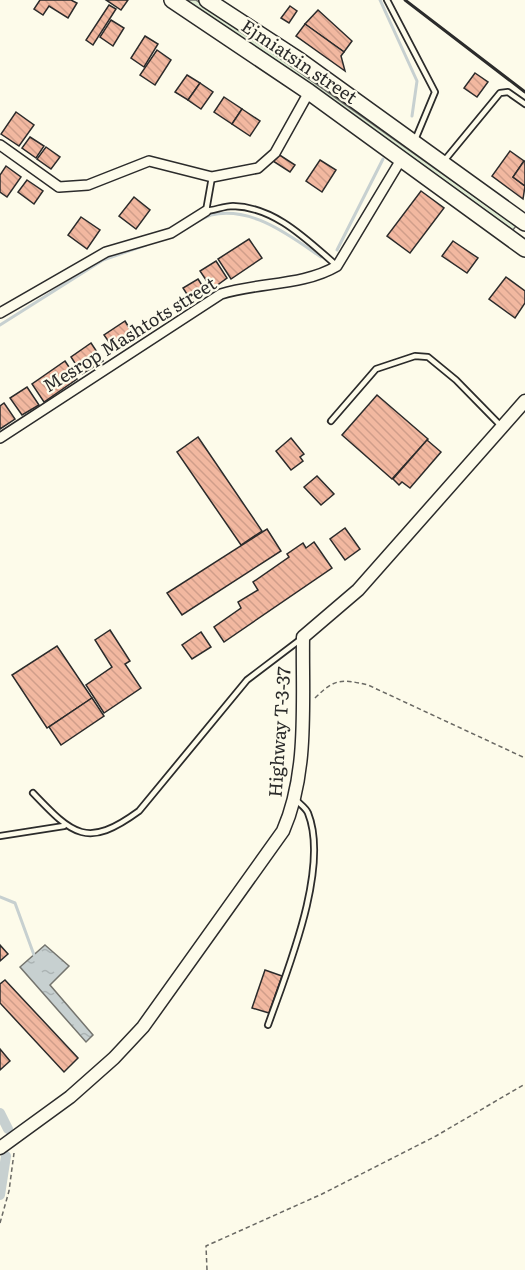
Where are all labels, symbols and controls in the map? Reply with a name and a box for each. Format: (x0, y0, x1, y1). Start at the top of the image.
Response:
street label: Ejmiatsin street (236, 12, 364, 110)
street label: Mesrop Mashtots street (37, 269, 222, 398)
street label: Highway T-3-37 (260, 666, 297, 798)

